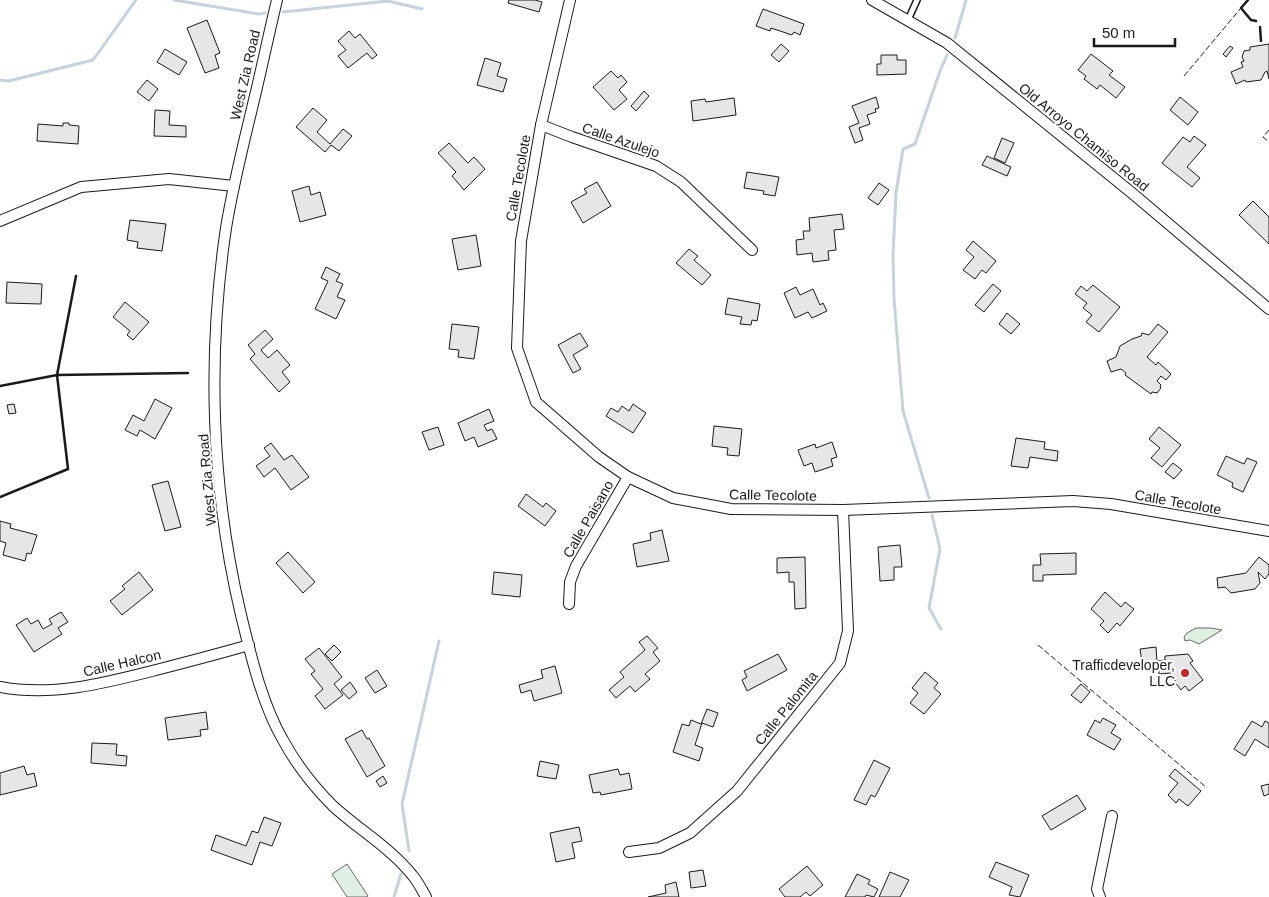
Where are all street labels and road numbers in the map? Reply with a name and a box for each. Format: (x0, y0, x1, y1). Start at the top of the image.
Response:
street label: West Zia Road (227, 28, 263, 122)
street label: Old Arroyo Chamiso Road (1016, 80, 1152, 194)
street label: Calle Azulejo (580, 119, 662, 161)
street label: Calle Tecolote (503, 133, 534, 223)
street label: West Zia Road (195, 433, 219, 527)
street label: Calle Paisano (559, 477, 617, 560)
street label: Calle Tecolote (729, 486, 817, 504)
street label: Calle Tecolote (1133, 487, 1223, 518)
street label: Calle Halcon (82, 646, 162, 680)
street label: Calle Palomita (751, 668, 821, 748)

